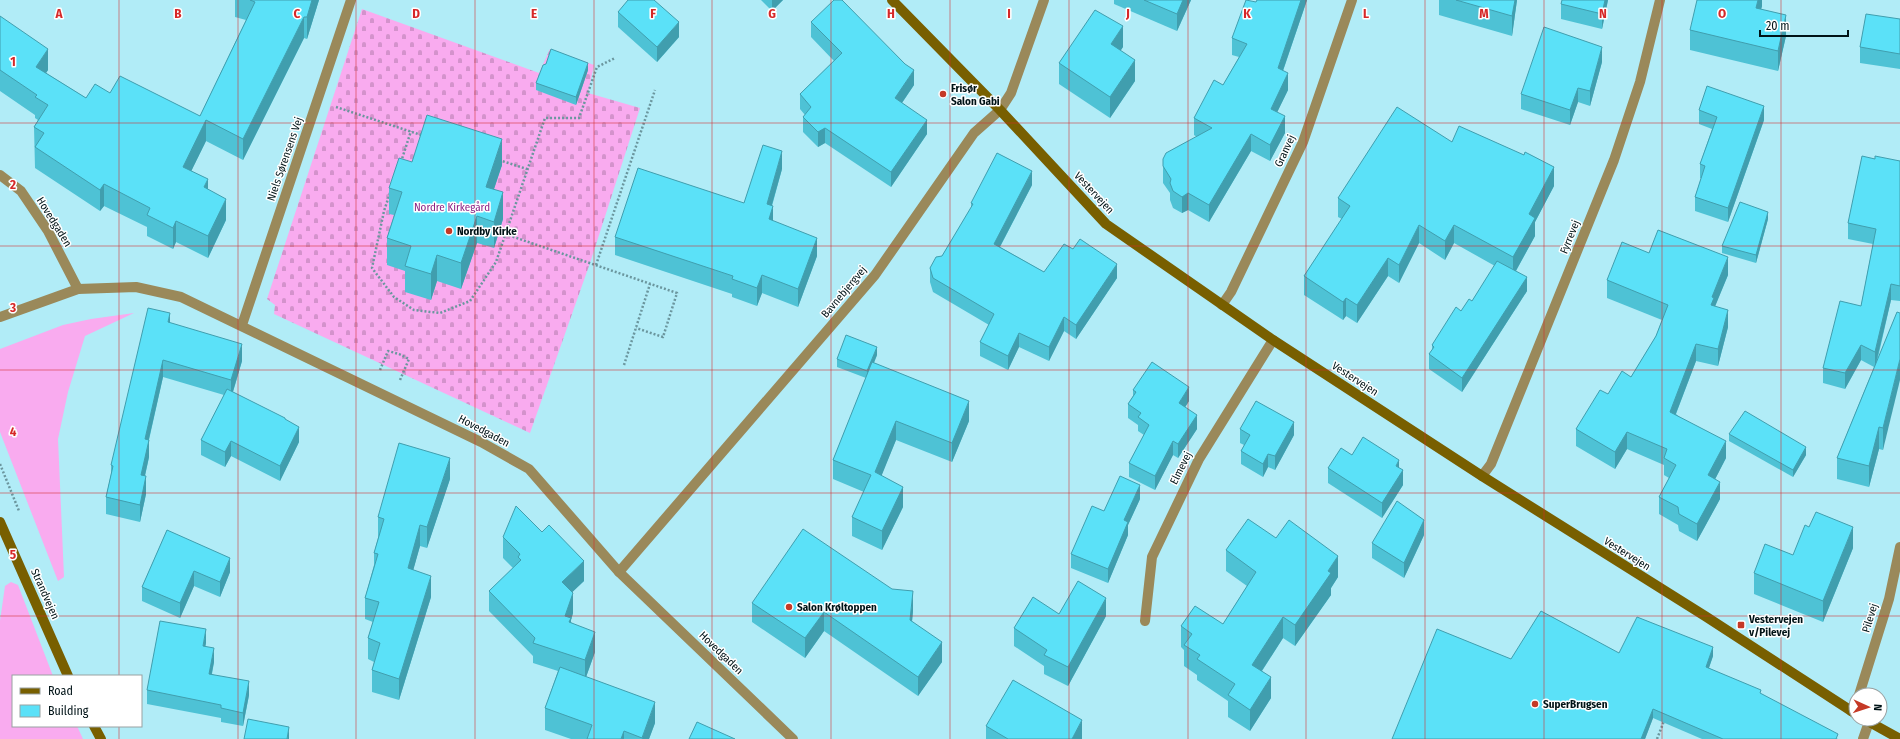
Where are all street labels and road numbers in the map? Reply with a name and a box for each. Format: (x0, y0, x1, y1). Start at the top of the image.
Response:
street label: Niels Sørensens Vej (265, 115, 306, 203)
street label: Granvej (1272, 133, 1298, 169)
street label: Vestervejen (1071, 169, 1117, 217)
street label: Hovedgaden (34, 195, 74, 249)
street label: Fyrrevej (1557, 218, 1583, 256)
street label: Bavnebjergvej (819, 263, 869, 320)
street label: Vestervejen (1329, 359, 1381, 399)
street label: Hovedgaden (456, 412, 512, 450)
street label: Elmevej (1167, 449, 1195, 487)
street label: Vestervejen (1601, 535, 1653, 573)
street label: Strandvejen (28, 567, 62, 621)
street label: Pilevej (1859, 602, 1881, 634)
street label: Hovedgaden (696, 629, 746, 677)

